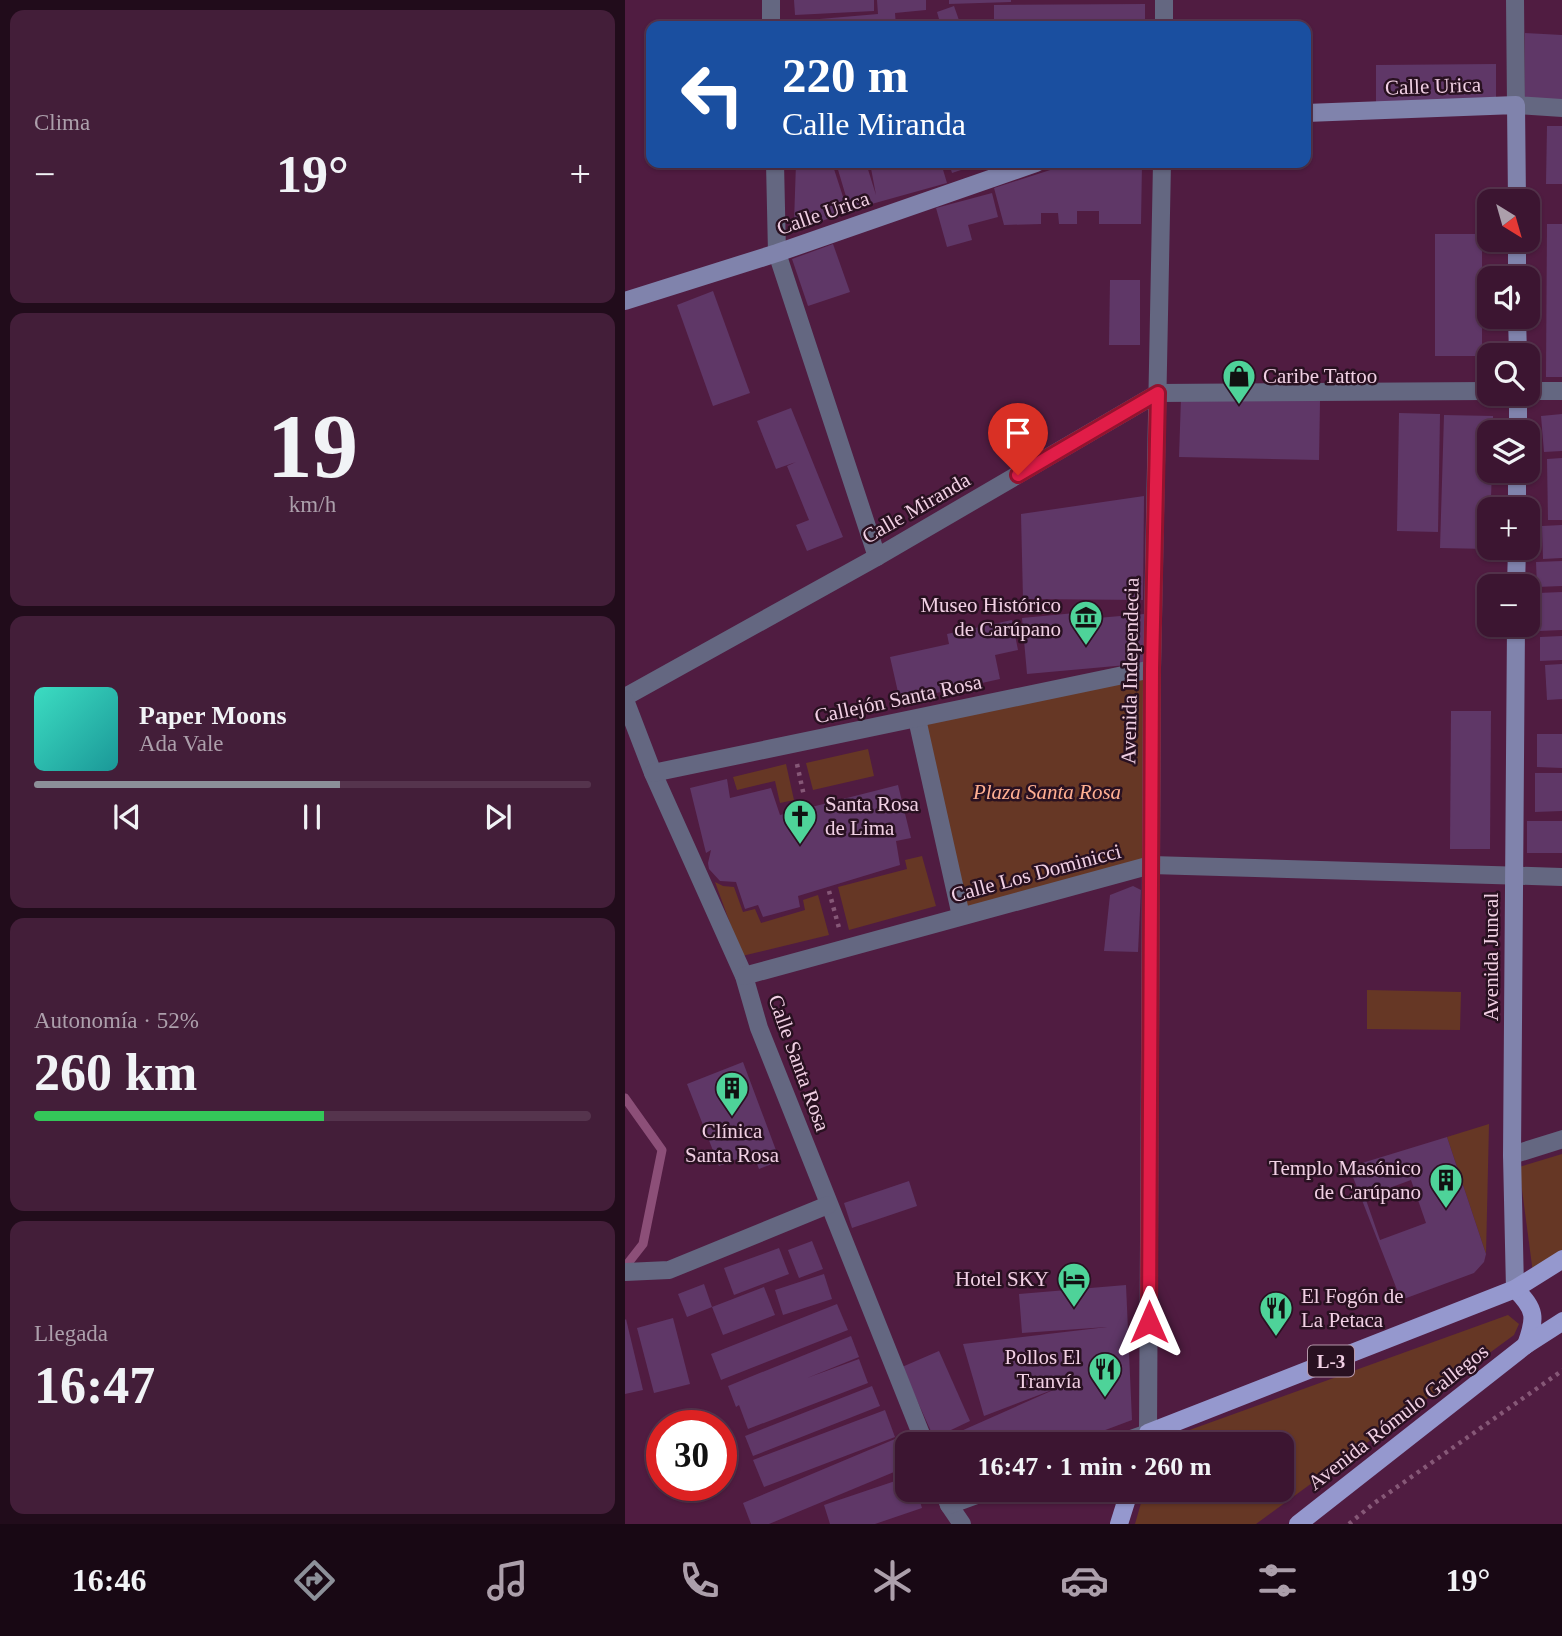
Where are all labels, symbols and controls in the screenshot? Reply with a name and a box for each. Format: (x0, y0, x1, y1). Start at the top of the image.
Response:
text: 220 m (782, 48, 909, 103)
icon: left (667, 49, 758, 140)
street label: Calle Urica (1385, 72, 1482, 100)
text: Calle Miranda (782, 106, 966, 142)
text: Clima (34, 110, 90, 135)
text: 19° (276, 146, 349, 203)
text: − (34, 153, 55, 195)
text: + (570, 153, 591, 195)
street label: Calle Urica (774, 186, 873, 240)
north arrow (1477, 189, 1540, 252)
map controls (1477, 189, 1540, 637)
button: sound (1477, 266, 1540, 329)
button: search (1477, 343, 1540, 406)
shop icon: Caribe Tattoo (1220, 357, 1258, 406)
place label: Caribe Tattoo (1263, 364, 1377, 388)
text: 19 (267, 396, 358, 497)
pin (988, 403, 1048, 475)
icon: arrive (999, 414, 1037, 452)
button: layers (1477, 420, 1540, 483)
street label: Calle Miranda (858, 467, 975, 549)
text: km/h (289, 492, 336, 517)
button: + (1477, 497, 1540, 560)
button: − (1477, 574, 1540, 637)
street label: Avenida Independecia (1116, 577, 1144, 765)
place label: Museo Histórico de Carúpano (920, 593, 1061, 641)
museum icon: Museo Histórico de Carúpano (1067, 598, 1105, 647)
street label: Callejón Santa Rosa (812, 669, 984, 728)
text: Paper Moons (139, 701, 287, 730)
text: Ada Vale (139, 731, 224, 756)
park label: Plaza Santa Rosa (972, 780, 1121, 804)
place label: Santa Rosa de Lima (825, 792, 920, 840)
church icon: Santa Rosa de Lima (781, 797, 819, 846)
icon: previous (108, 798, 146, 836)
icon: pause (293, 798, 331, 836)
icon: next (479, 798, 517, 836)
street label: Calle Los Dominicci (948, 839, 1124, 907)
street label: Avenida Juncal (1479, 893, 1503, 1021)
street label: Calle Santa Rosa (763, 991, 835, 1135)
text: Autonomía · 52% (34, 1008, 199, 1033)
text: 260 km (34, 1044, 197, 1101)
building icon: Clínica Santa Rosa (713, 1069, 751, 1118)
place label: Clínica Santa Rosa (685, 1119, 780, 1167)
place label: Templo Masónico de Carúpano (1269, 1156, 1421, 1204)
building icon: Templo Masónico de Carúpano (1427, 1161, 1465, 1210)
hotel icon: Hotel SKY (1055, 1260, 1093, 1309)
place label: Hotel SKY (955, 1267, 1049, 1291)
place label: El Fogón de La Petaca (1301, 1284, 1404, 1332)
position arrow (1112, 1285, 1186, 1359)
restaurant icon: El Fogón de La Petaca (1257, 1289, 1295, 1338)
text: Llegada (34, 1321, 108, 1346)
street label: Avenida Rómulo Gallegos (1303, 1339, 1493, 1495)
place label: Pollos El Tranvía (1005, 1345, 1082, 1393)
road number: L-3 (1308, 1345, 1354, 1376)
restaurant icon: Pollos El Tranvía (1086, 1350, 1124, 1399)
text: 16:47 (34, 1357, 155, 1414)
speed limit sign: 30 (646, 1410, 737, 1501)
text: 16:47 · 1 min · 260 m (978, 1452, 1212, 1481)
icon: directions (290, 1556, 339, 1605)
icon: music (483, 1556, 532, 1605)
icon: phone (675, 1556, 724, 1605)
icon: climate (868, 1556, 917, 1605)
icon: car (1060, 1556, 1109, 1605)
icon: filters (1253, 1556, 1302, 1605)
text: 16:46 (72, 1562, 146, 1598)
text: 19° (1445, 1562, 1490, 1598)

